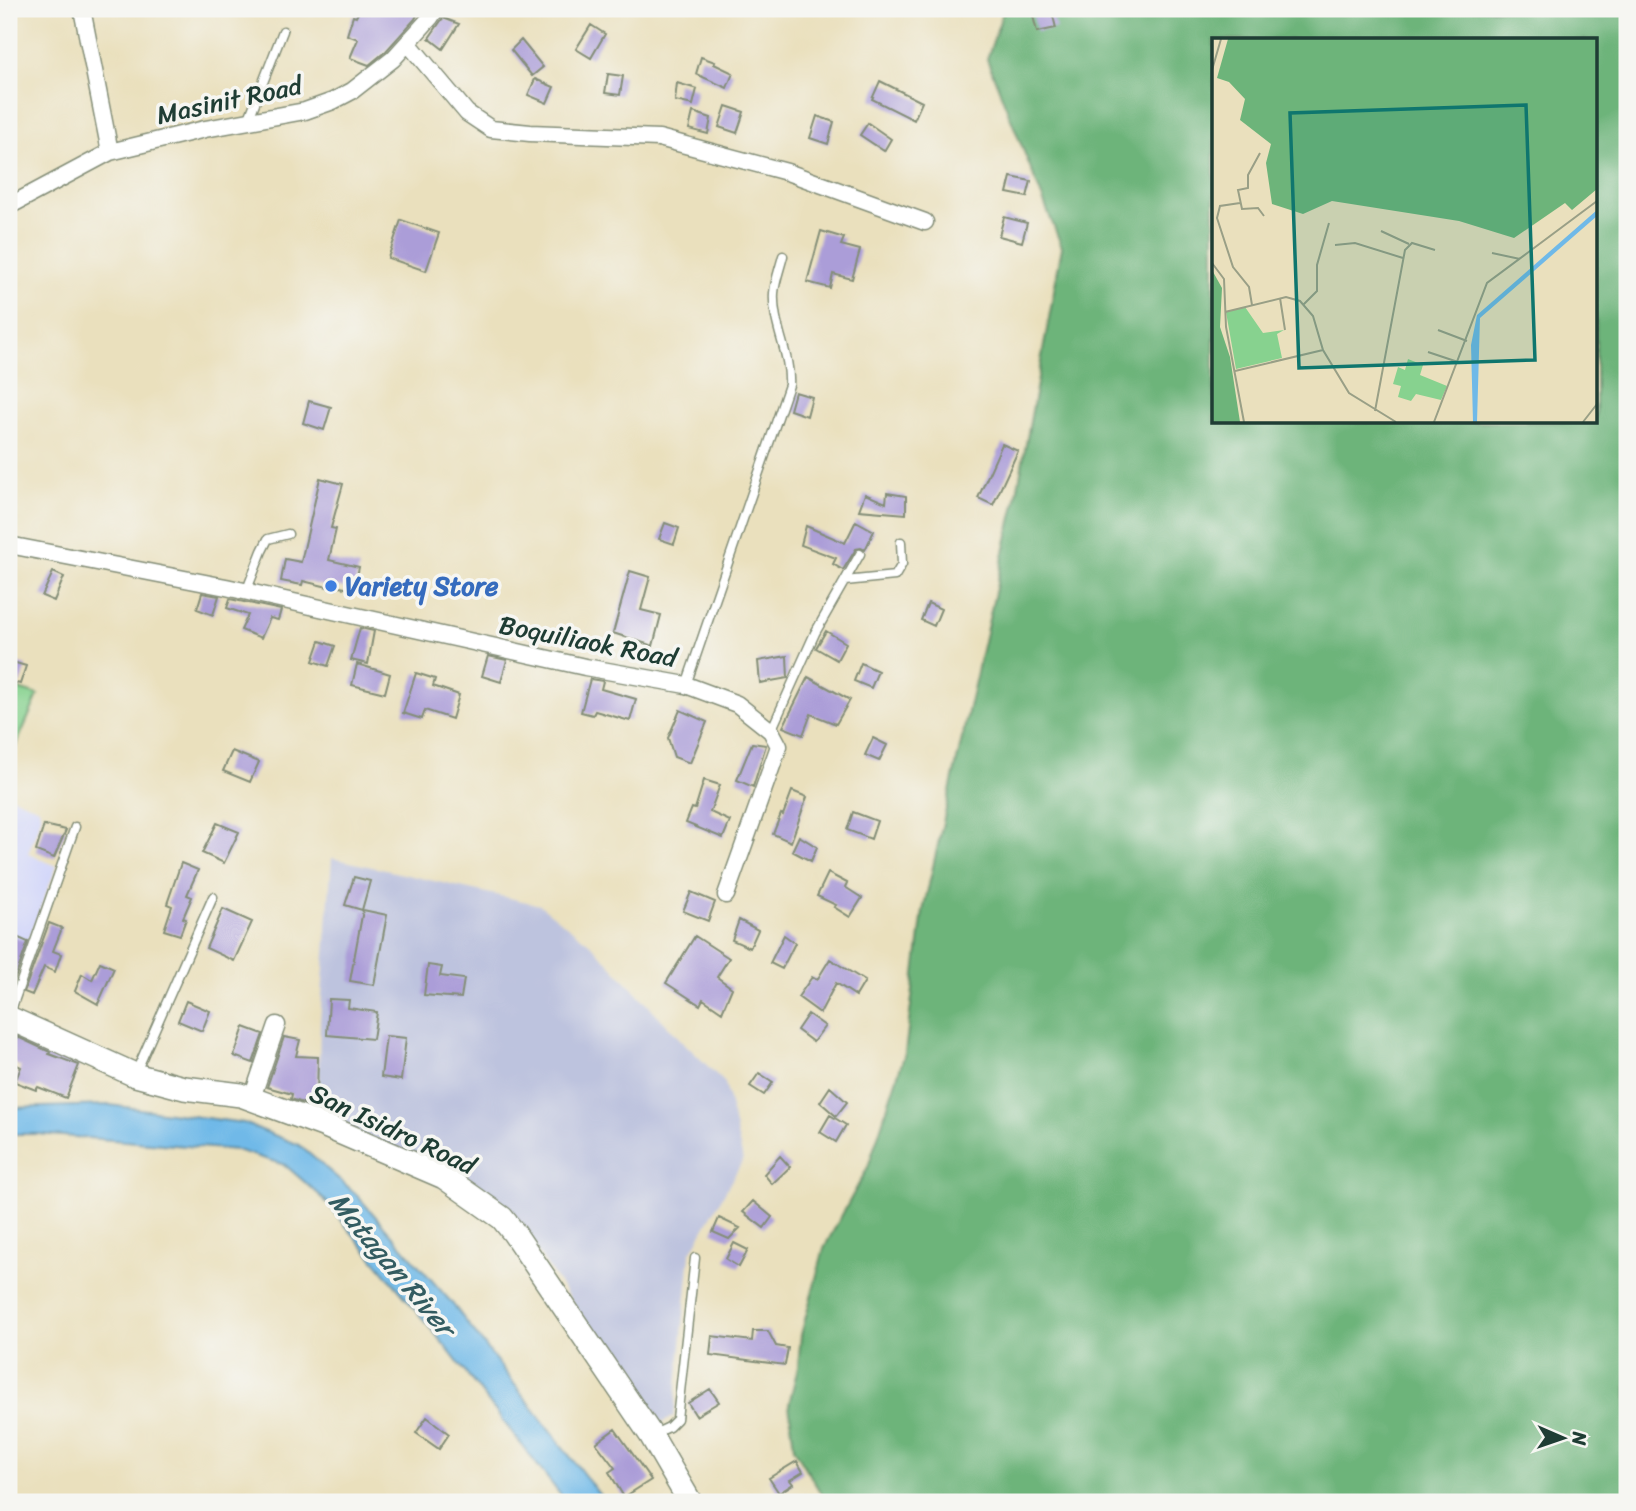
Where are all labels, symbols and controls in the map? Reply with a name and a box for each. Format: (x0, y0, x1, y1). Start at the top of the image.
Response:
inset map (1212, 38, 1598, 424)
street label: Masinit Road (152, 62, 308, 138)
place label: Variety Store (345, 563, 499, 609)
marker: Variety Store (323, 578, 339, 594)
street label: Boquiliaok Road (495, 601, 683, 681)
street label: San Isidro Road (302, 1070, 486, 1189)
water label: Matagan River (316, 1180, 471, 1352)
north arrow (1528, 1402, 1598, 1472)
text: N (1563, 1430, 1596, 1447)

